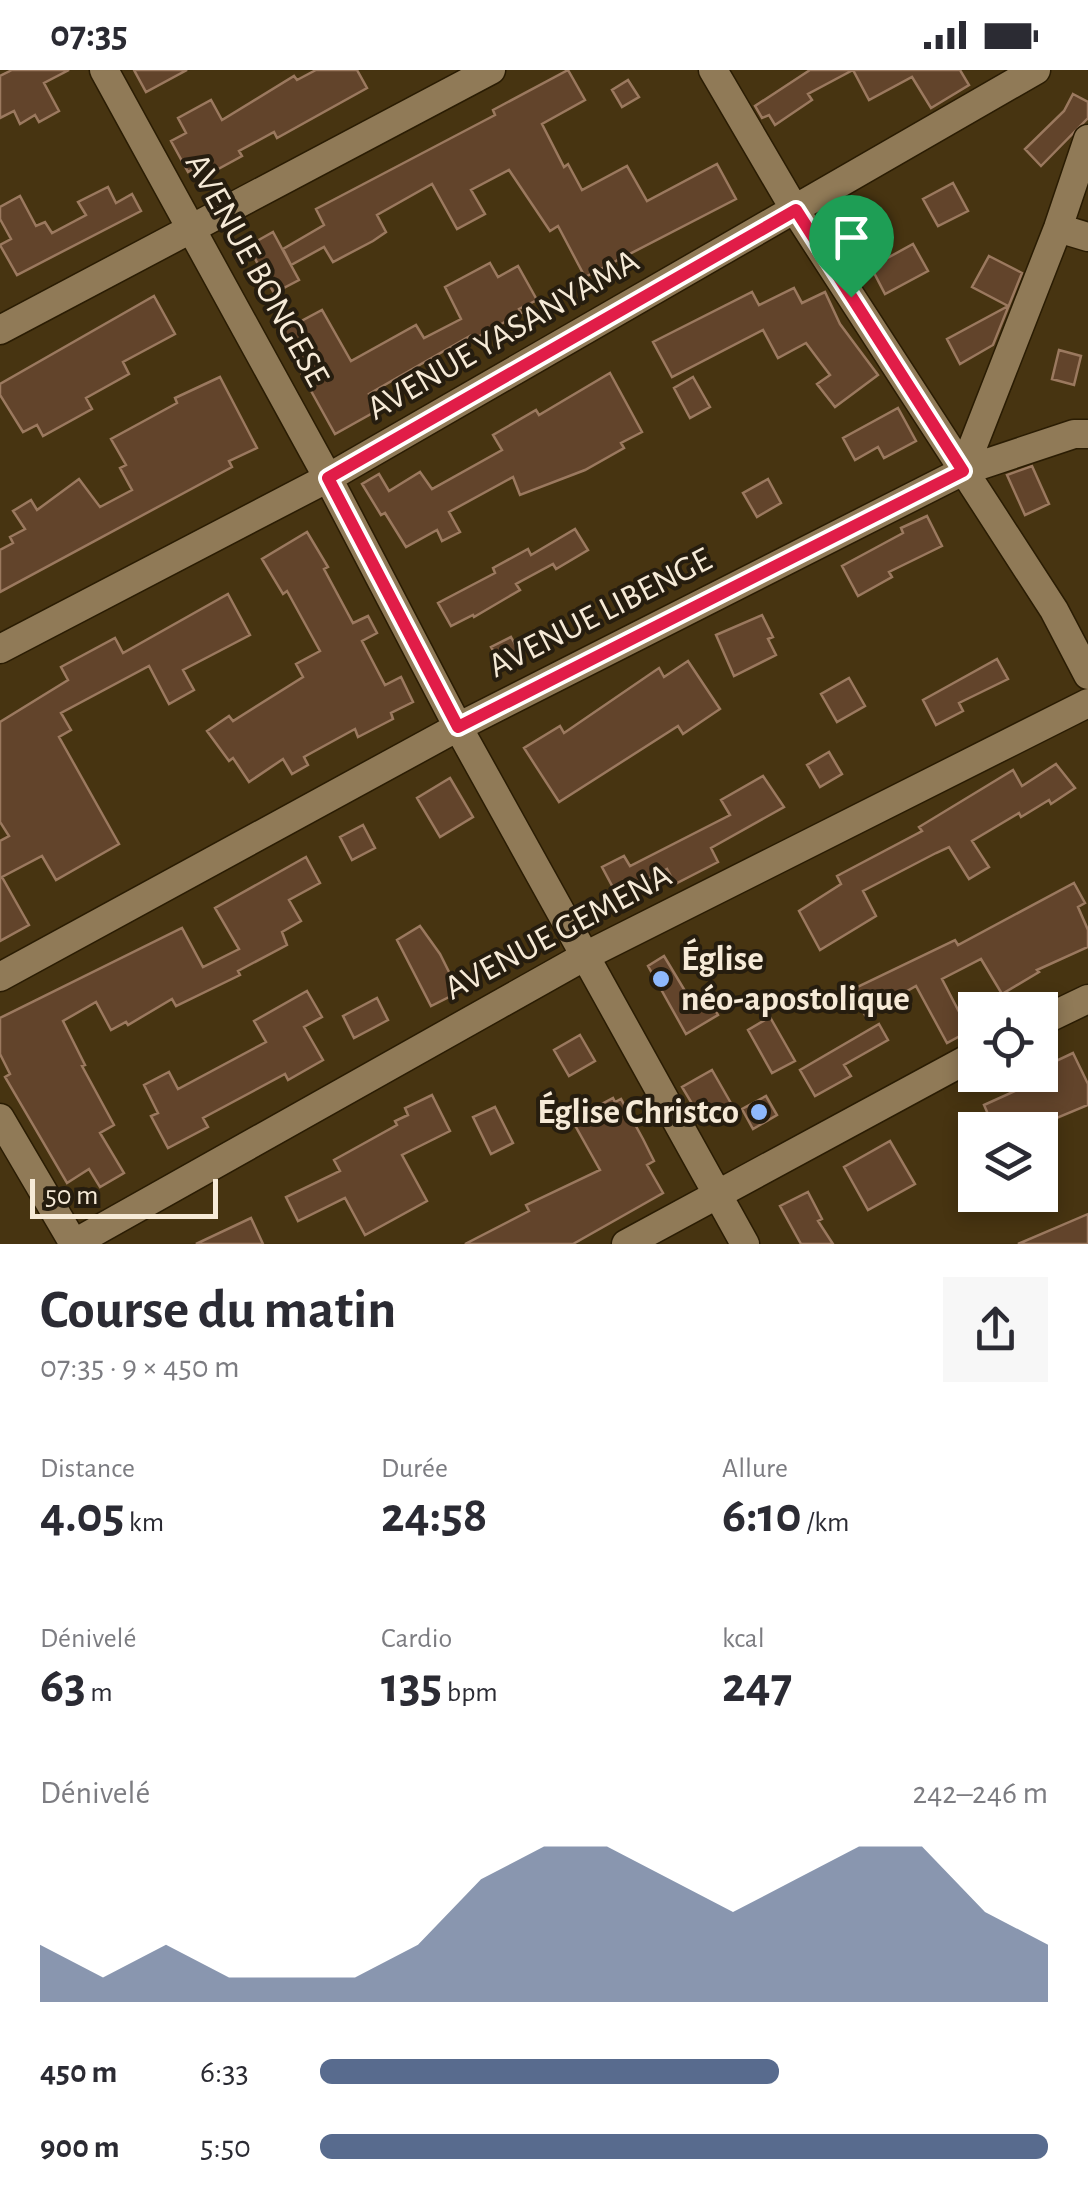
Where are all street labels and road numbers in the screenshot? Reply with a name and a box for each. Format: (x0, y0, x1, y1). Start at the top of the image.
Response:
street label: AVENUE BONGESE (179, 148, 335, 392)
street label: AVENUE YASANYAMA (361, 243, 645, 427)
street label: AVENUE LIBENGE (483, 542, 717, 684)
street label: AVENUE GEMENA (439, 858, 677, 1006)

